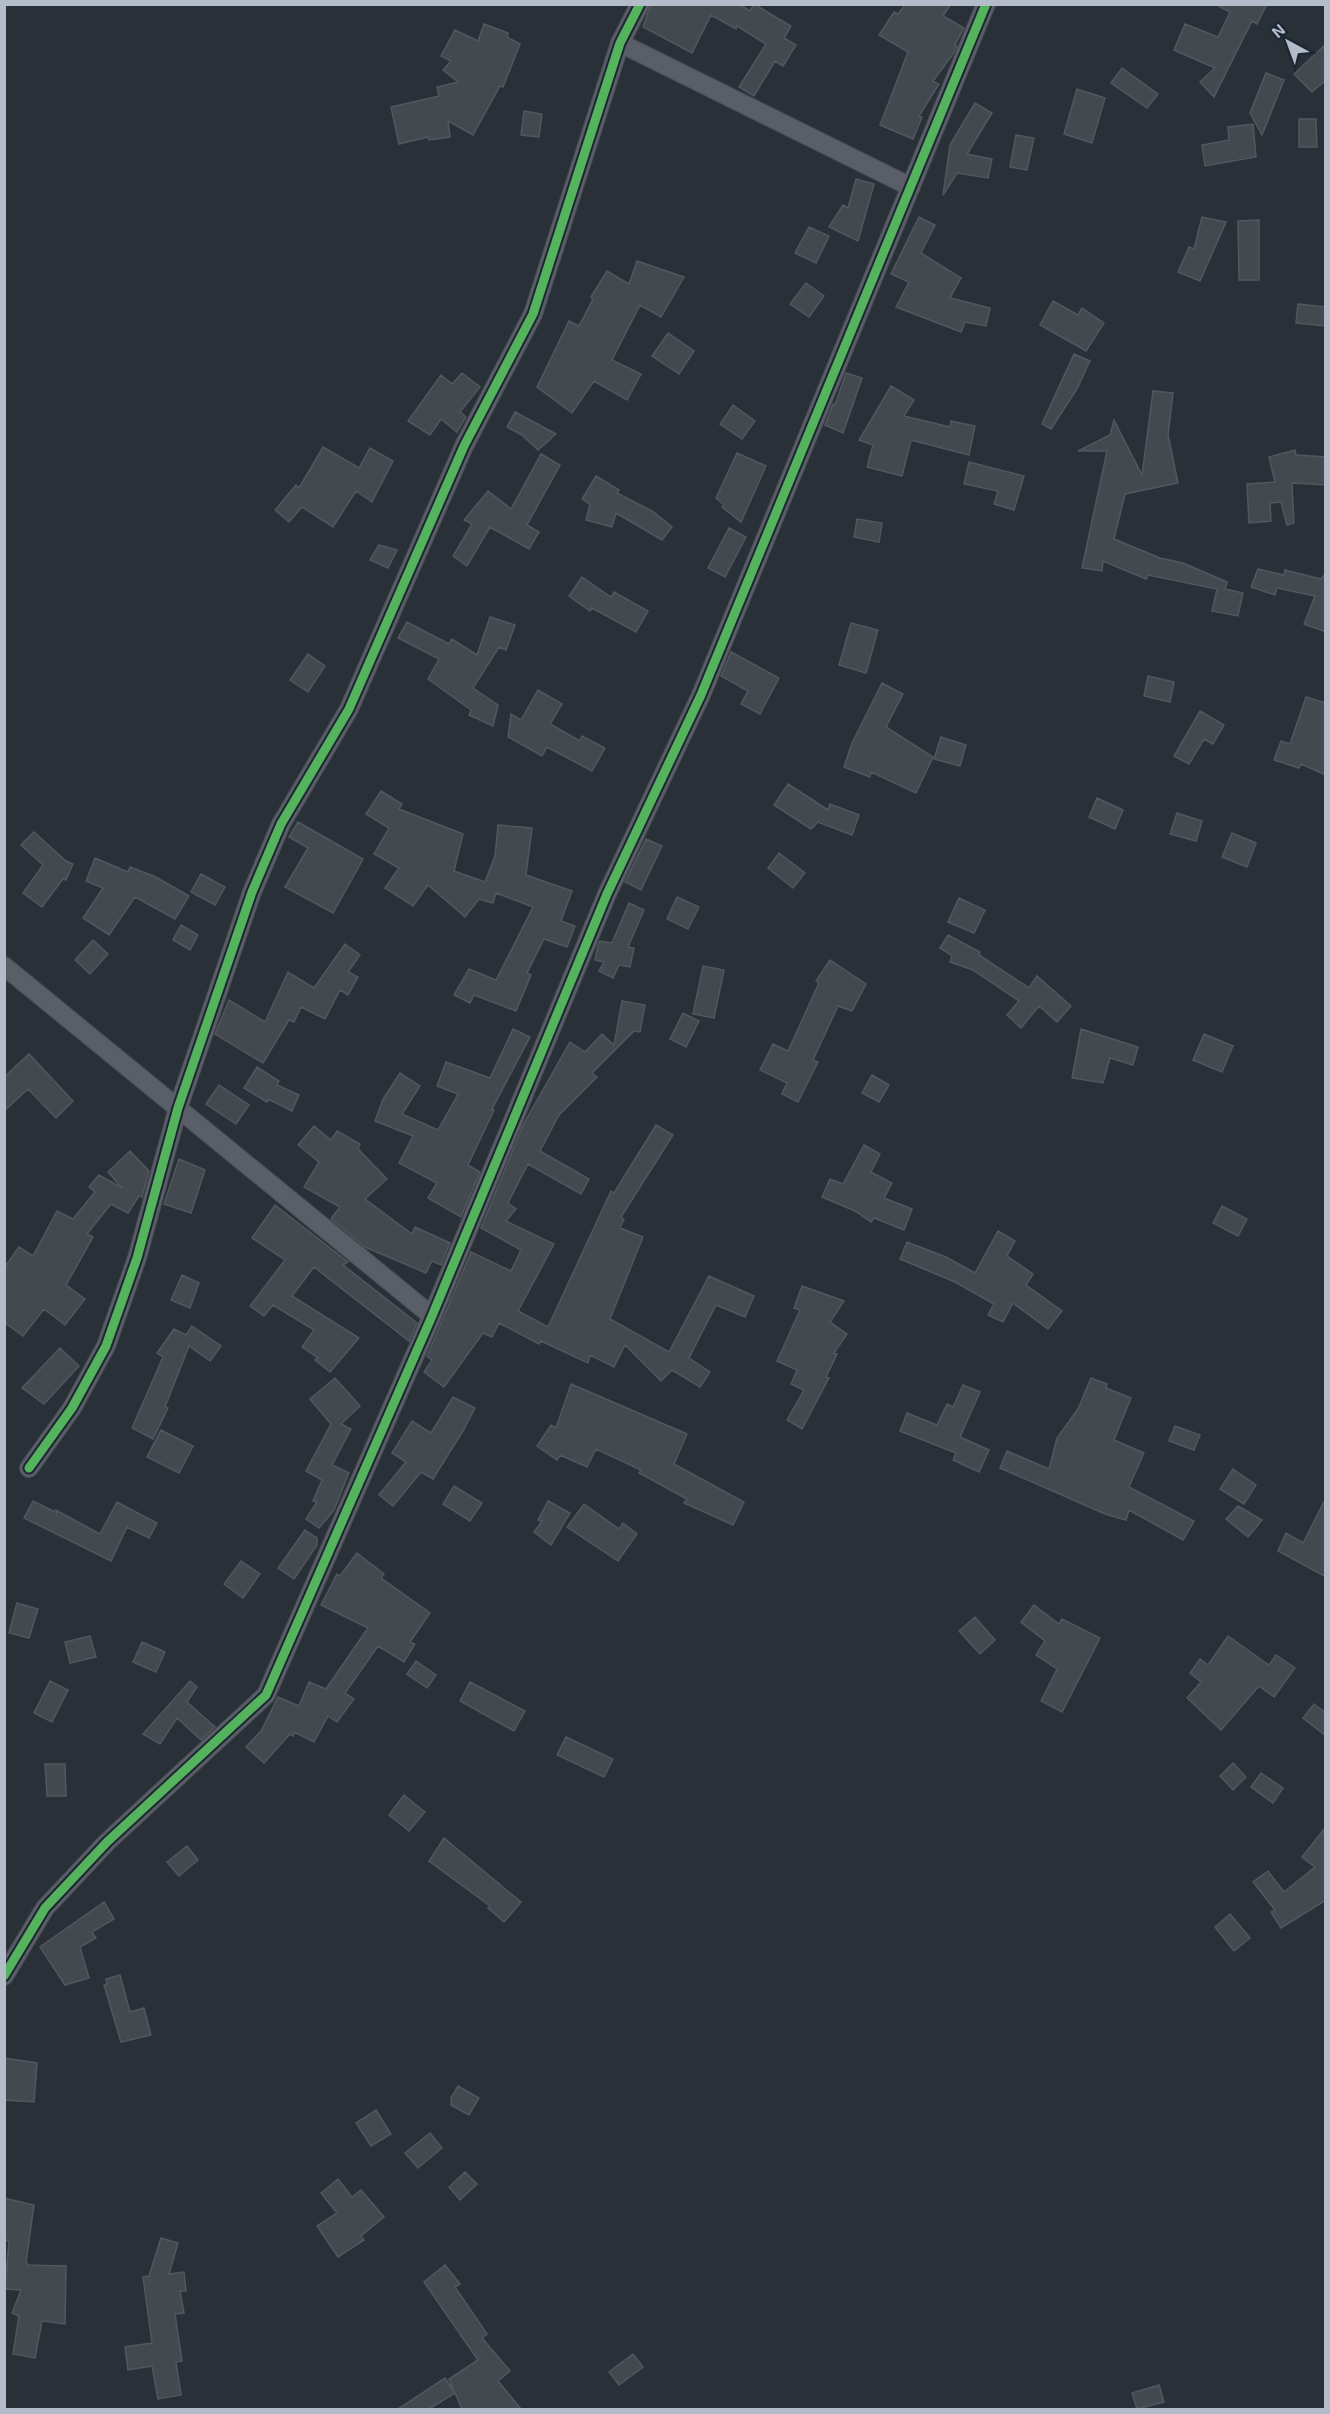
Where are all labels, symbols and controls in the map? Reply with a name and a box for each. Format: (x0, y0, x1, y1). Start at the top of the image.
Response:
north arrow (1258, 12, 1318, 72)
text: N (1267, 19, 1288, 41)

